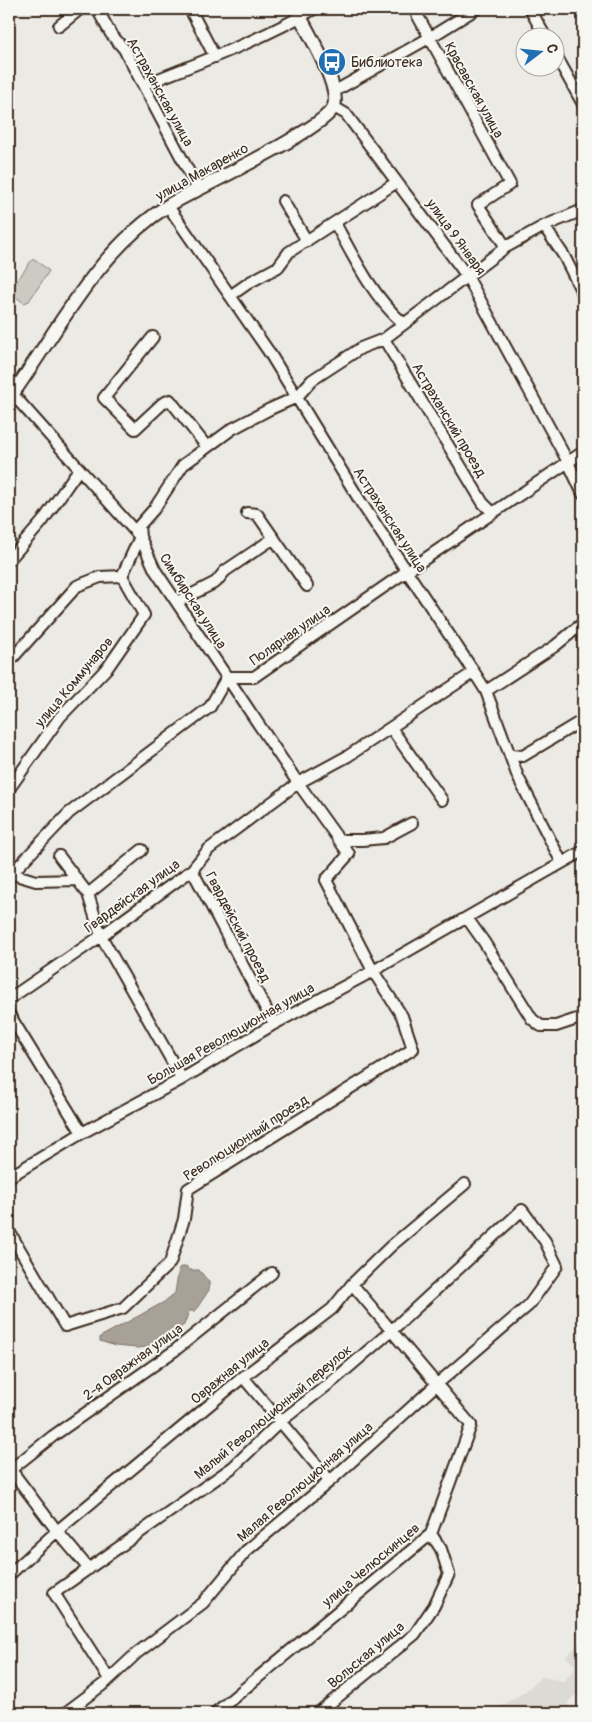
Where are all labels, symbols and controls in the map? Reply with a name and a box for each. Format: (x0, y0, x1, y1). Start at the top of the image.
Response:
north arrow (514, 28, 564, 78)
street label: Астраханская улица (123, 35, 197, 149)
street label: Красавская улица (441, 39, 507, 141)
text: С (543, 42, 561, 55)
bus stop icon: Библиотека (317, 47, 347, 77)
place label: Библиотека (351, 54, 422, 71)
street label: улица Макаренко (152, 139, 252, 205)
street label: улица 9 Января (422, 195, 489, 278)
street label: Астраханский проезд (408, 360, 490, 481)
street label: Астраханская улица (350, 464, 430, 576)
street label: Симбирская улица (156, 550, 230, 652)
street label: Полярная улица (246, 601, 334, 669)
street label: улица Коммунаров (31, 633, 117, 731)
street label: Гвардейская улица (81, 856, 183, 936)
street label: Гвардейский проезд (202, 869, 275, 986)
street label: Большая Революционная улица (145, 979, 317, 1089)
street label: Революционный проезд (181, 1091, 312, 1185)
street label: 2-я Овражная улица (80, 1320, 186, 1404)
street label: Овражная улица (187, 1334, 273, 1408)
street label: Малый Революционный переулок (191, 1341, 355, 1483)
street label: Малая Революционная улица (234, 1418, 376, 1546)
street label: улица Челюскинцев (318, 1519, 423, 1611)
street label: Вольская улица (324, 1618, 408, 1692)

